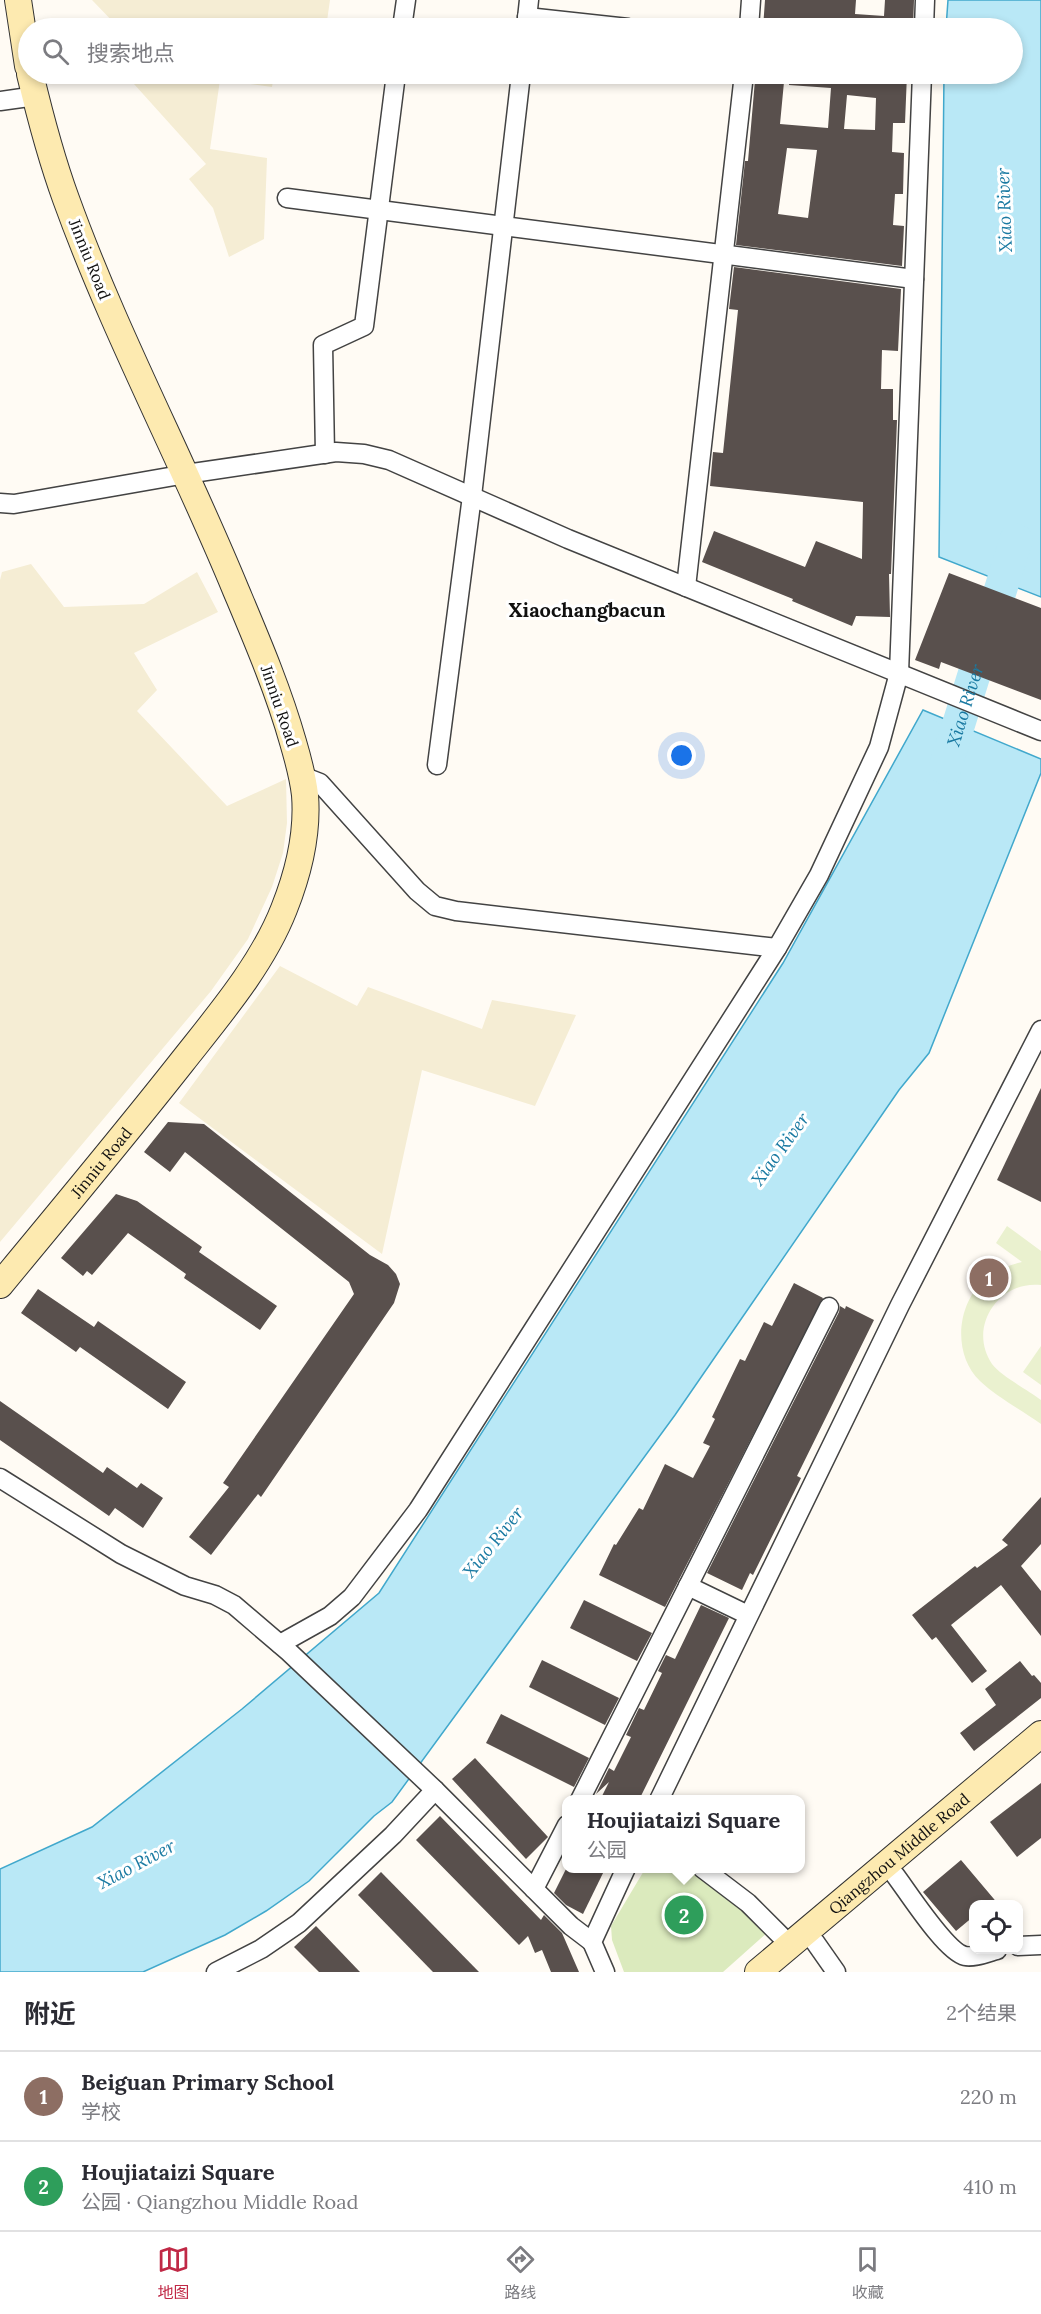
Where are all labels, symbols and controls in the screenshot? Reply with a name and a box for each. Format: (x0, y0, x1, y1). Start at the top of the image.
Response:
search box (18, 18, 1023, 84)
icon: search (39, 35, 72, 68)
text: 搜索地点 (87, 39, 175, 67)
water label: Xiao River (991, 167, 1017, 253)
street label: Jinniu Road (64, 215, 115, 303)
district label: Xiaochangbacun (509, 597, 666, 622)
water label: Xiao River (941, 660, 988, 749)
street label: Jinniu Road (256, 661, 303, 750)
your location (667, 741, 696, 770)
water label: Xiao River (746, 1107, 815, 1190)
street label: Jinniu Road (66, 1123, 136, 1202)
pin: 1 (970, 1256, 1008, 1300)
water label: Xiao River (457, 1501, 529, 1582)
street label: Qiangzhou Middle Road (824, 1788, 974, 1918)
popup (562, 1795, 805, 1873)
text: Houjiataizi Square (587, 1806, 780, 1834)
water label: Xiao River (93, 1834, 179, 1894)
text: 公园 (587, 1837, 627, 1862)
pin: 2 (664, 1892, 704, 1938)
map controls (969, 1900, 1023, 1954)
button: locate (969, 1900, 1023, 1954)
text: 附近 (24, 1997, 76, 2030)
text: 2个结果 (946, 2000, 1017, 2025)
text: Beiguan Primary School (81, 2068, 334, 2096)
text: 1 (39, 2084, 48, 2109)
text: 220 m (960, 2084, 1017, 2109)
text: 学校 (81, 2099, 121, 2124)
text: Houjiataizi Square (81, 2158, 275, 2186)
text: 2 (38, 2174, 49, 2199)
text: 410 m (963, 2174, 1017, 2199)
text: 公园 · Qiangzhou Middle Road (81, 2189, 359, 2214)
tab: 地图 (157, 2243, 190, 2303)
tab: 路线 (504, 2243, 537, 2303)
tab: 收藏 (851, 2243, 884, 2303)

